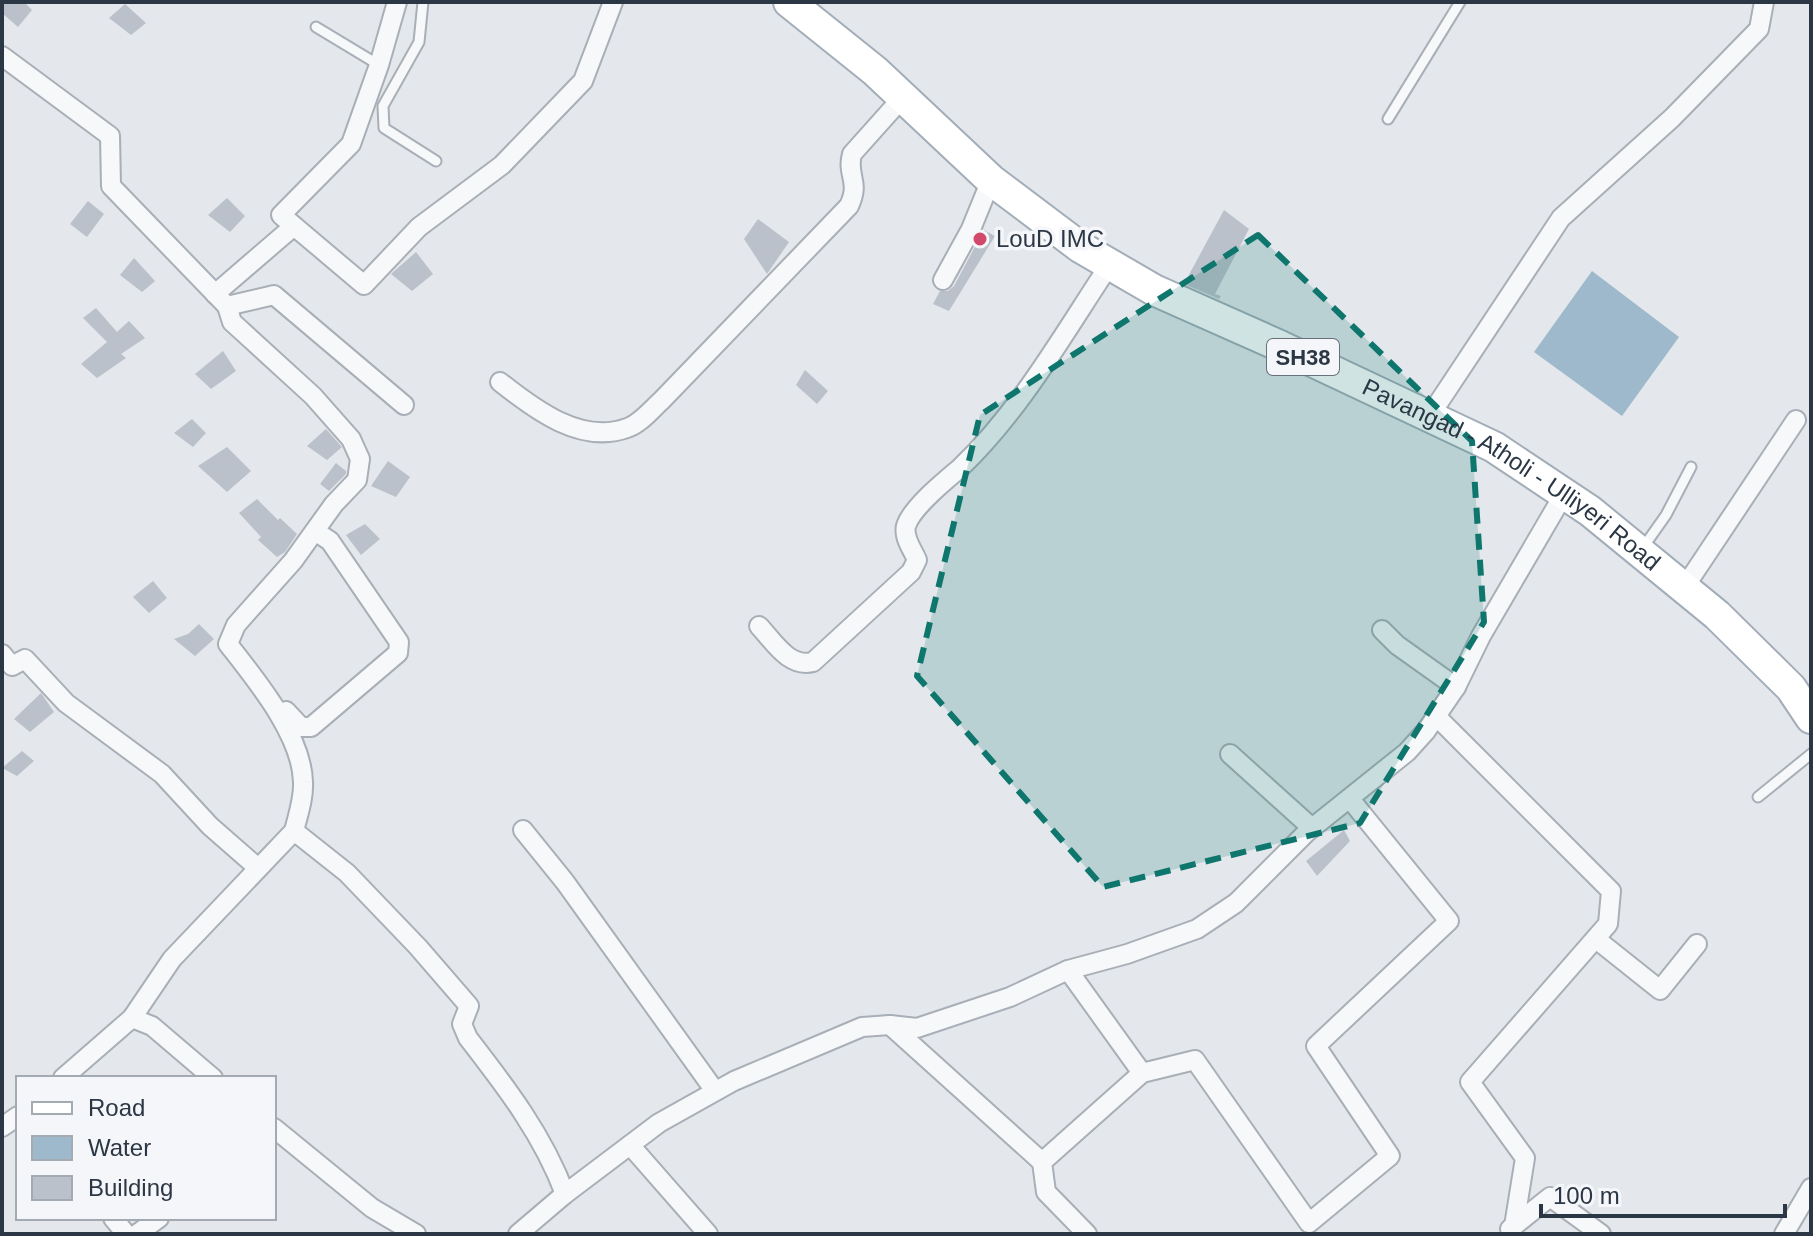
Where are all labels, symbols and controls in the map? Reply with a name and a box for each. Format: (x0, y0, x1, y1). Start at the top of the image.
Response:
place label: LouD IMC (996, 225, 1104, 252)
marker: LouD IMC (971, 230, 989, 248)
road number: SH38 (1267, 339, 1339, 375)
street label: Pavangad - Atholi - Ulliyeri Road (1358, 373, 1666, 576)
legend (16, 1076, 276, 1220)
text: Road (88, 1094, 145, 1121)
text: Water (88, 1134, 151, 1161)
scale bar (1541, 1168, 1785, 1218)
text: Building (88, 1174, 173, 1201)
text: 100 m (1553, 1182, 1620, 1209)

